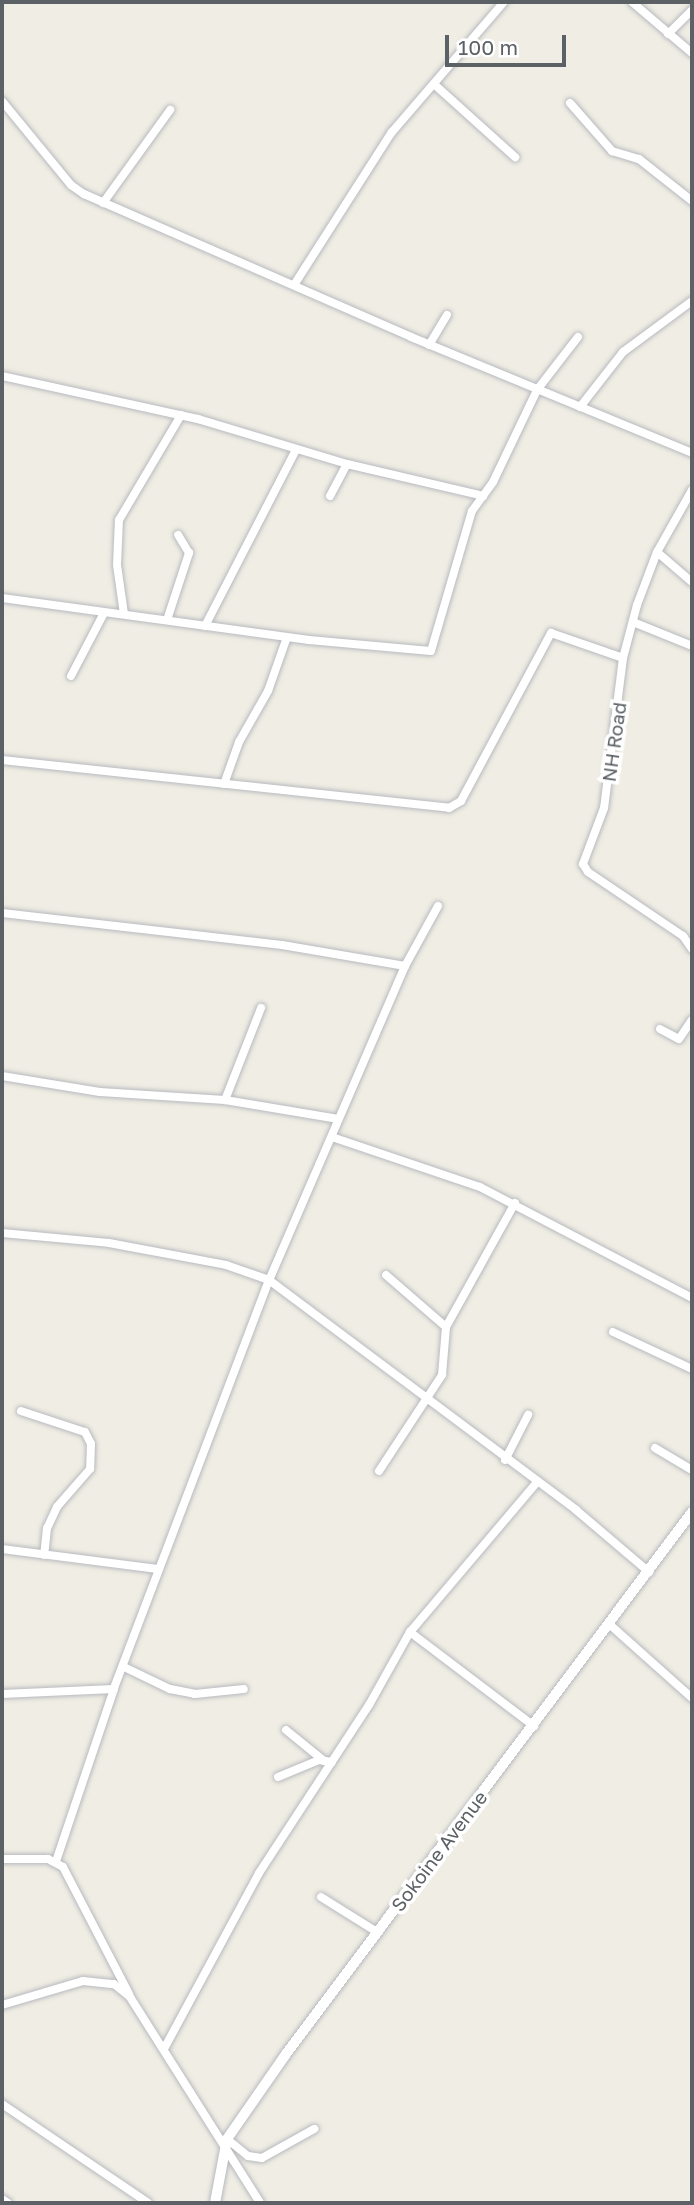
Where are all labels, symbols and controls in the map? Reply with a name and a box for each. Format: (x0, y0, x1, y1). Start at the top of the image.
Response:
scale bar (449, 21, 570, 65)
text: 100 m (458, 34, 518, 60)
street label: NH Road (597, 701, 631, 783)
street label: Sokoine Avenue (386, 1786, 492, 1916)

